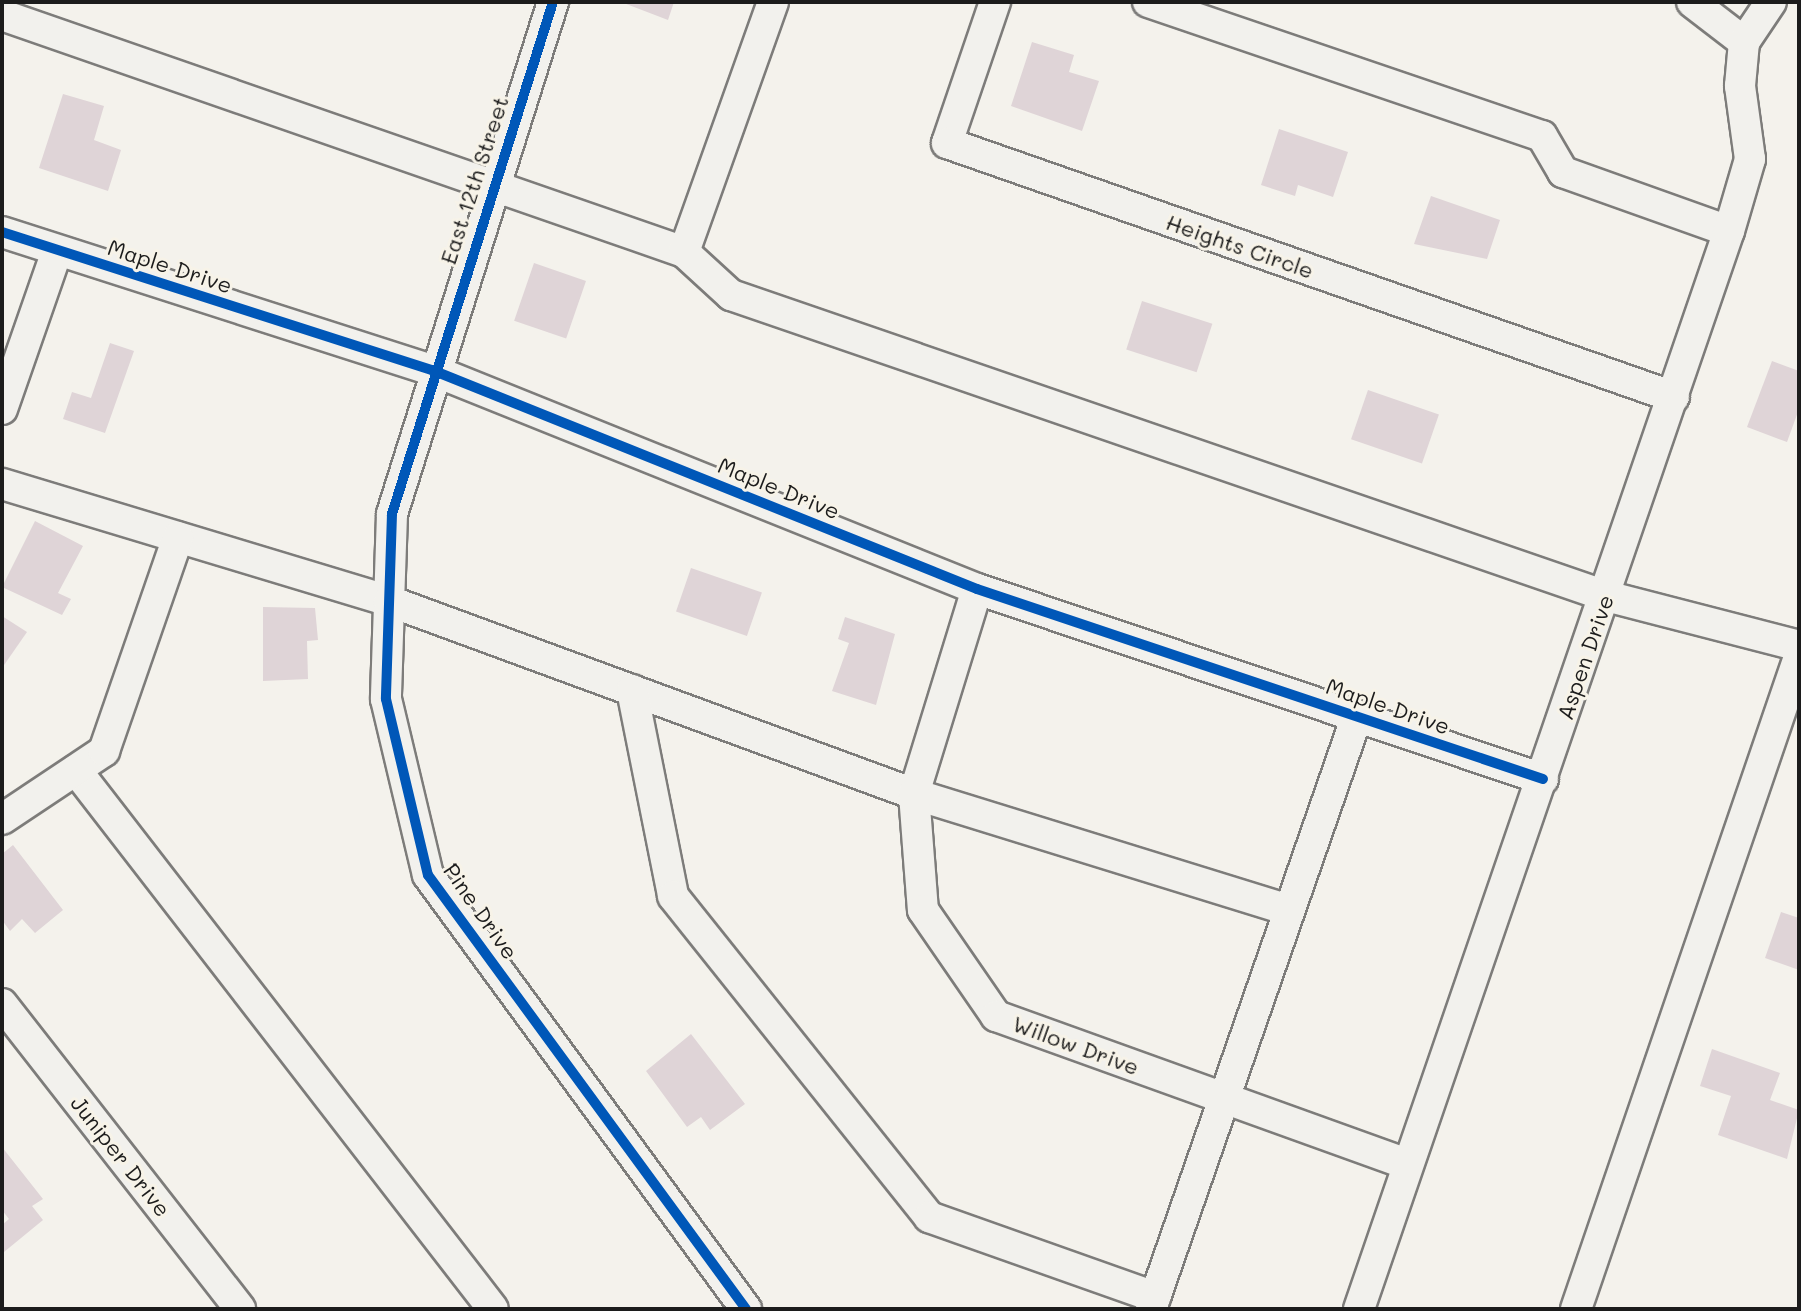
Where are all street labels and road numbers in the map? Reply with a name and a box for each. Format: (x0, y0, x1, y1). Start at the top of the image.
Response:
street label: East 12th Street (434, 93, 514, 267)
street label: Heights Circle (1163, 208, 1317, 284)
street label: Maple Drive (105, 233, 235, 299)
street label: Maple Drive (714, 452, 844, 524)
street label: Aspen Drive (1551, 591, 1619, 723)
street label: Maple Drive (1323, 672, 1453, 740)
street label: Pine Drive (438, 858, 524, 964)
street label: Willow Drive (1009, 1010, 1143, 1080)
street label: Juniper Drive (66, 1090, 176, 1222)

